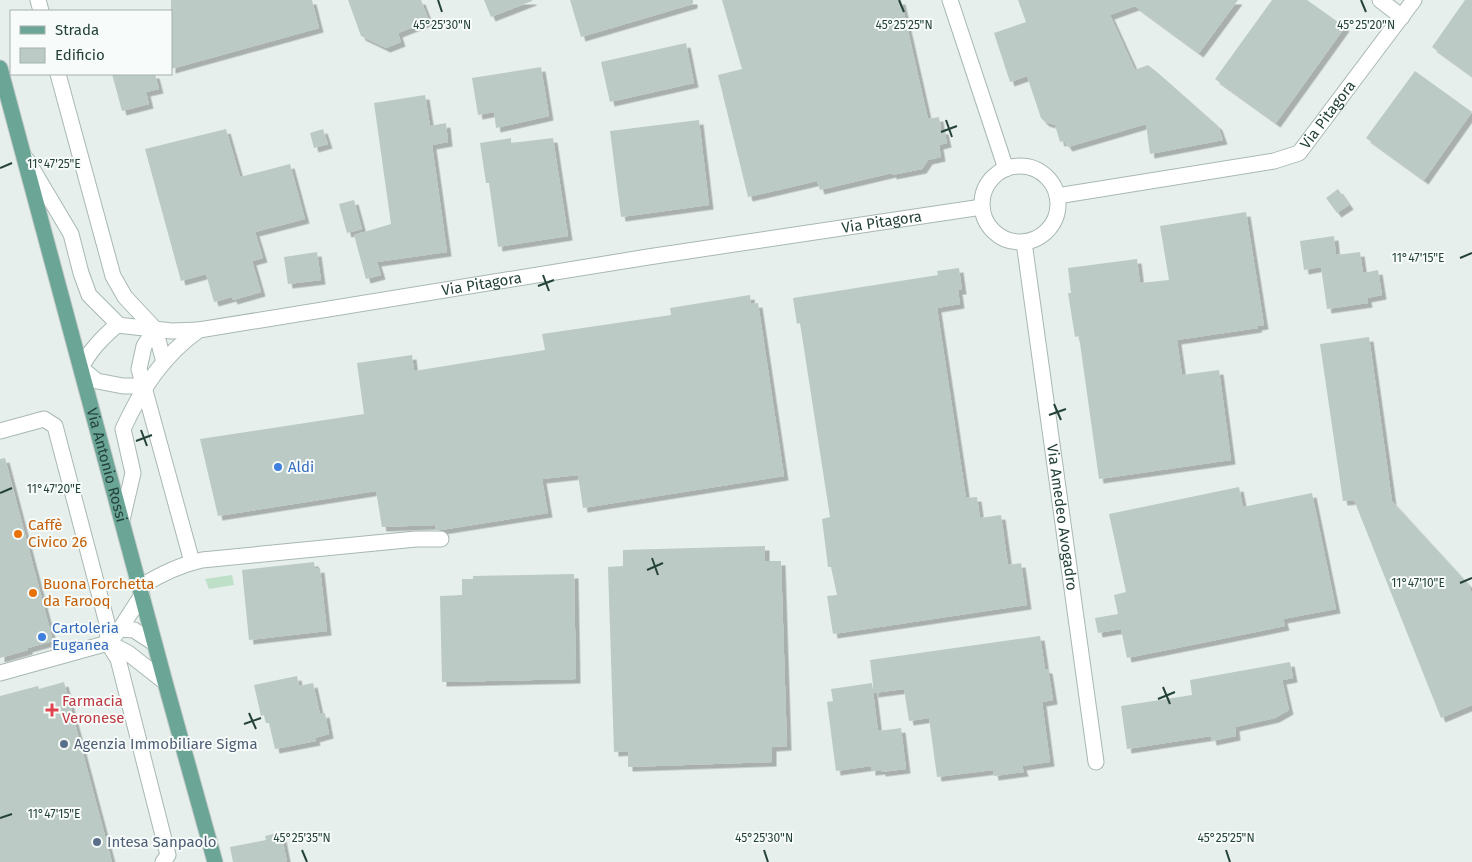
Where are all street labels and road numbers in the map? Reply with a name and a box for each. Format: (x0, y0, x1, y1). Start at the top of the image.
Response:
street label: Via Pitagora (1296, 77, 1359, 152)
street label: Via Pitagora (840, 207, 923, 237)
street label: Via Pitagora (440, 269, 523, 299)
street label: Via Antonio Rossi (83, 406, 131, 524)
street label: Via Amedeo Avogadro (1043, 443, 1081, 592)

